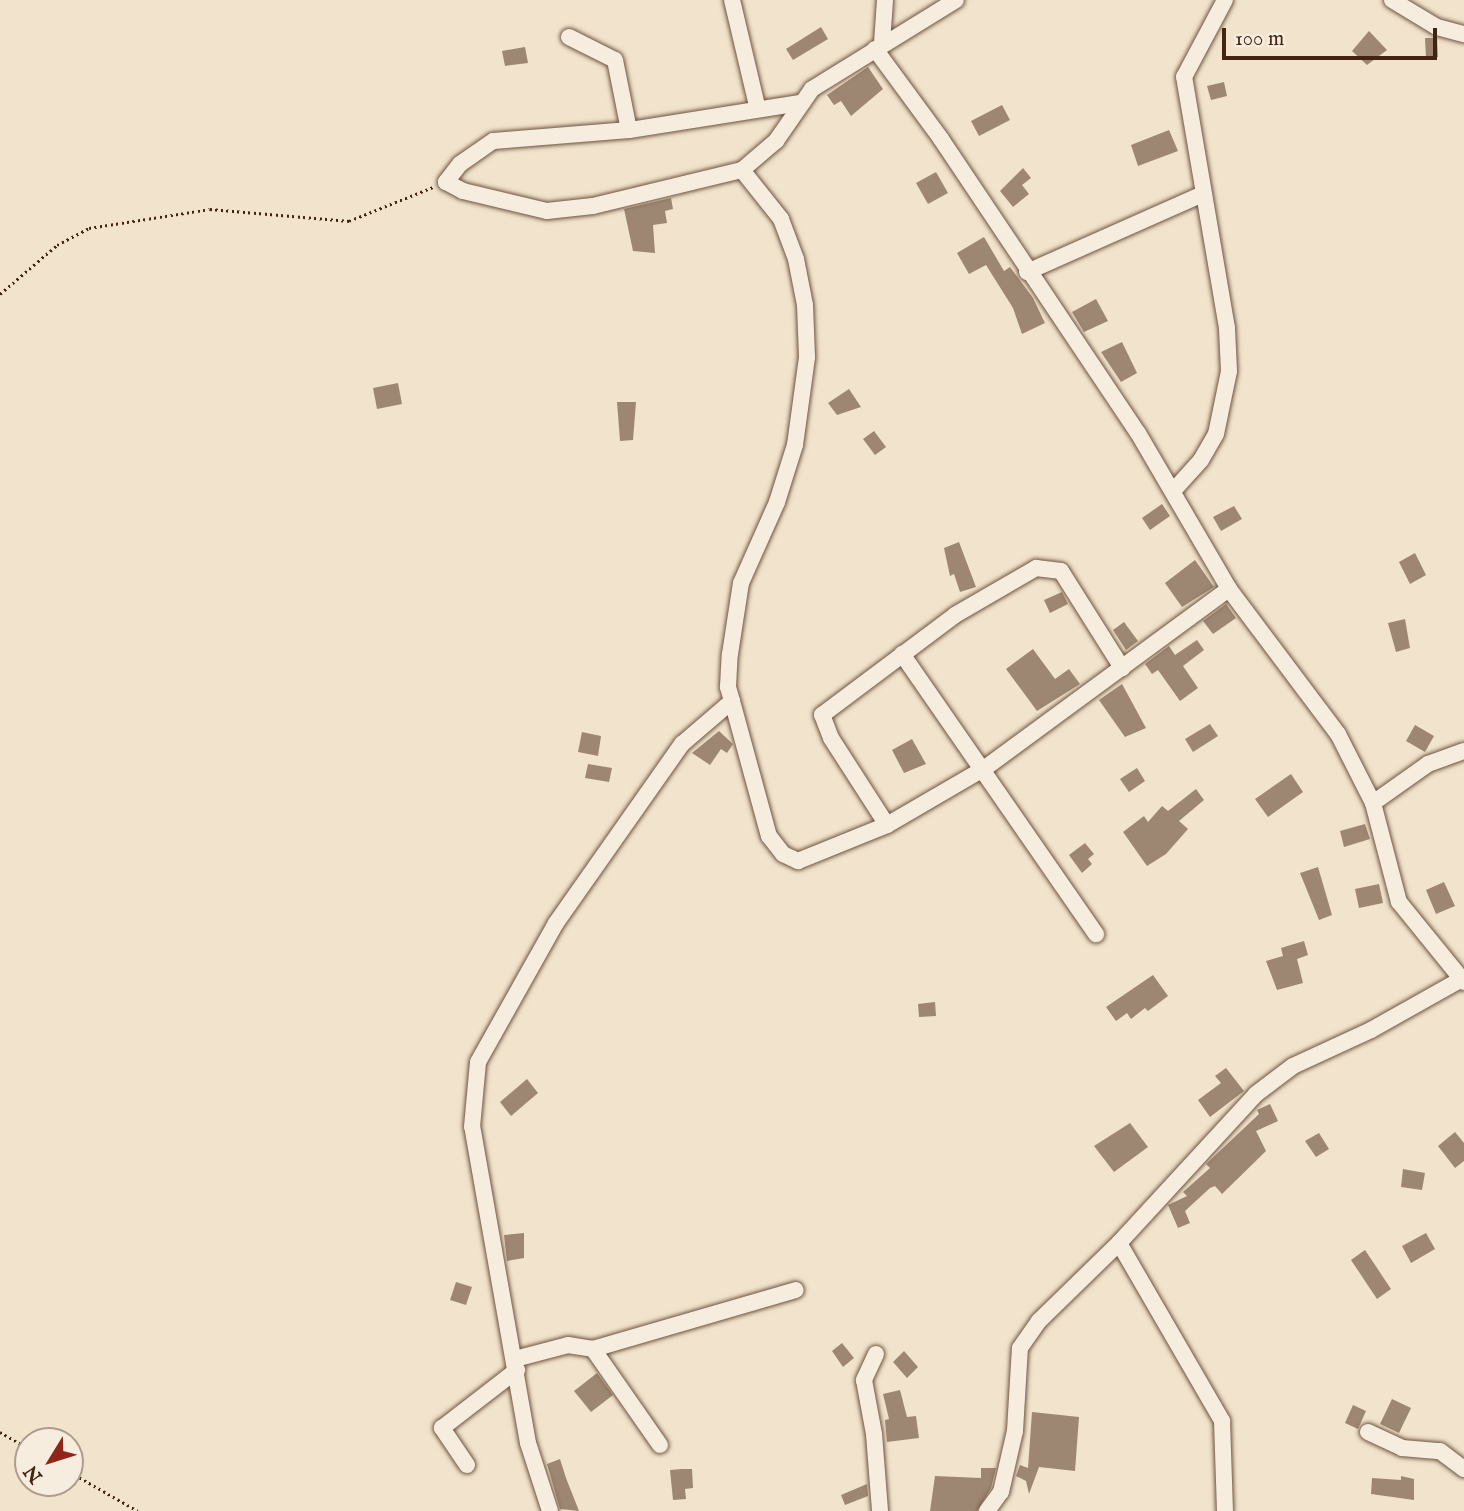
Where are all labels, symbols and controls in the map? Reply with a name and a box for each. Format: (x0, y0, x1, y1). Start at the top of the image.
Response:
scale bar (1226, 14, 1441, 58)
text: 100 m (1235, 26, 1284, 53)
north arrow (14, 1427, 84, 1497)
text: N (20, 1460, 49, 1488)

